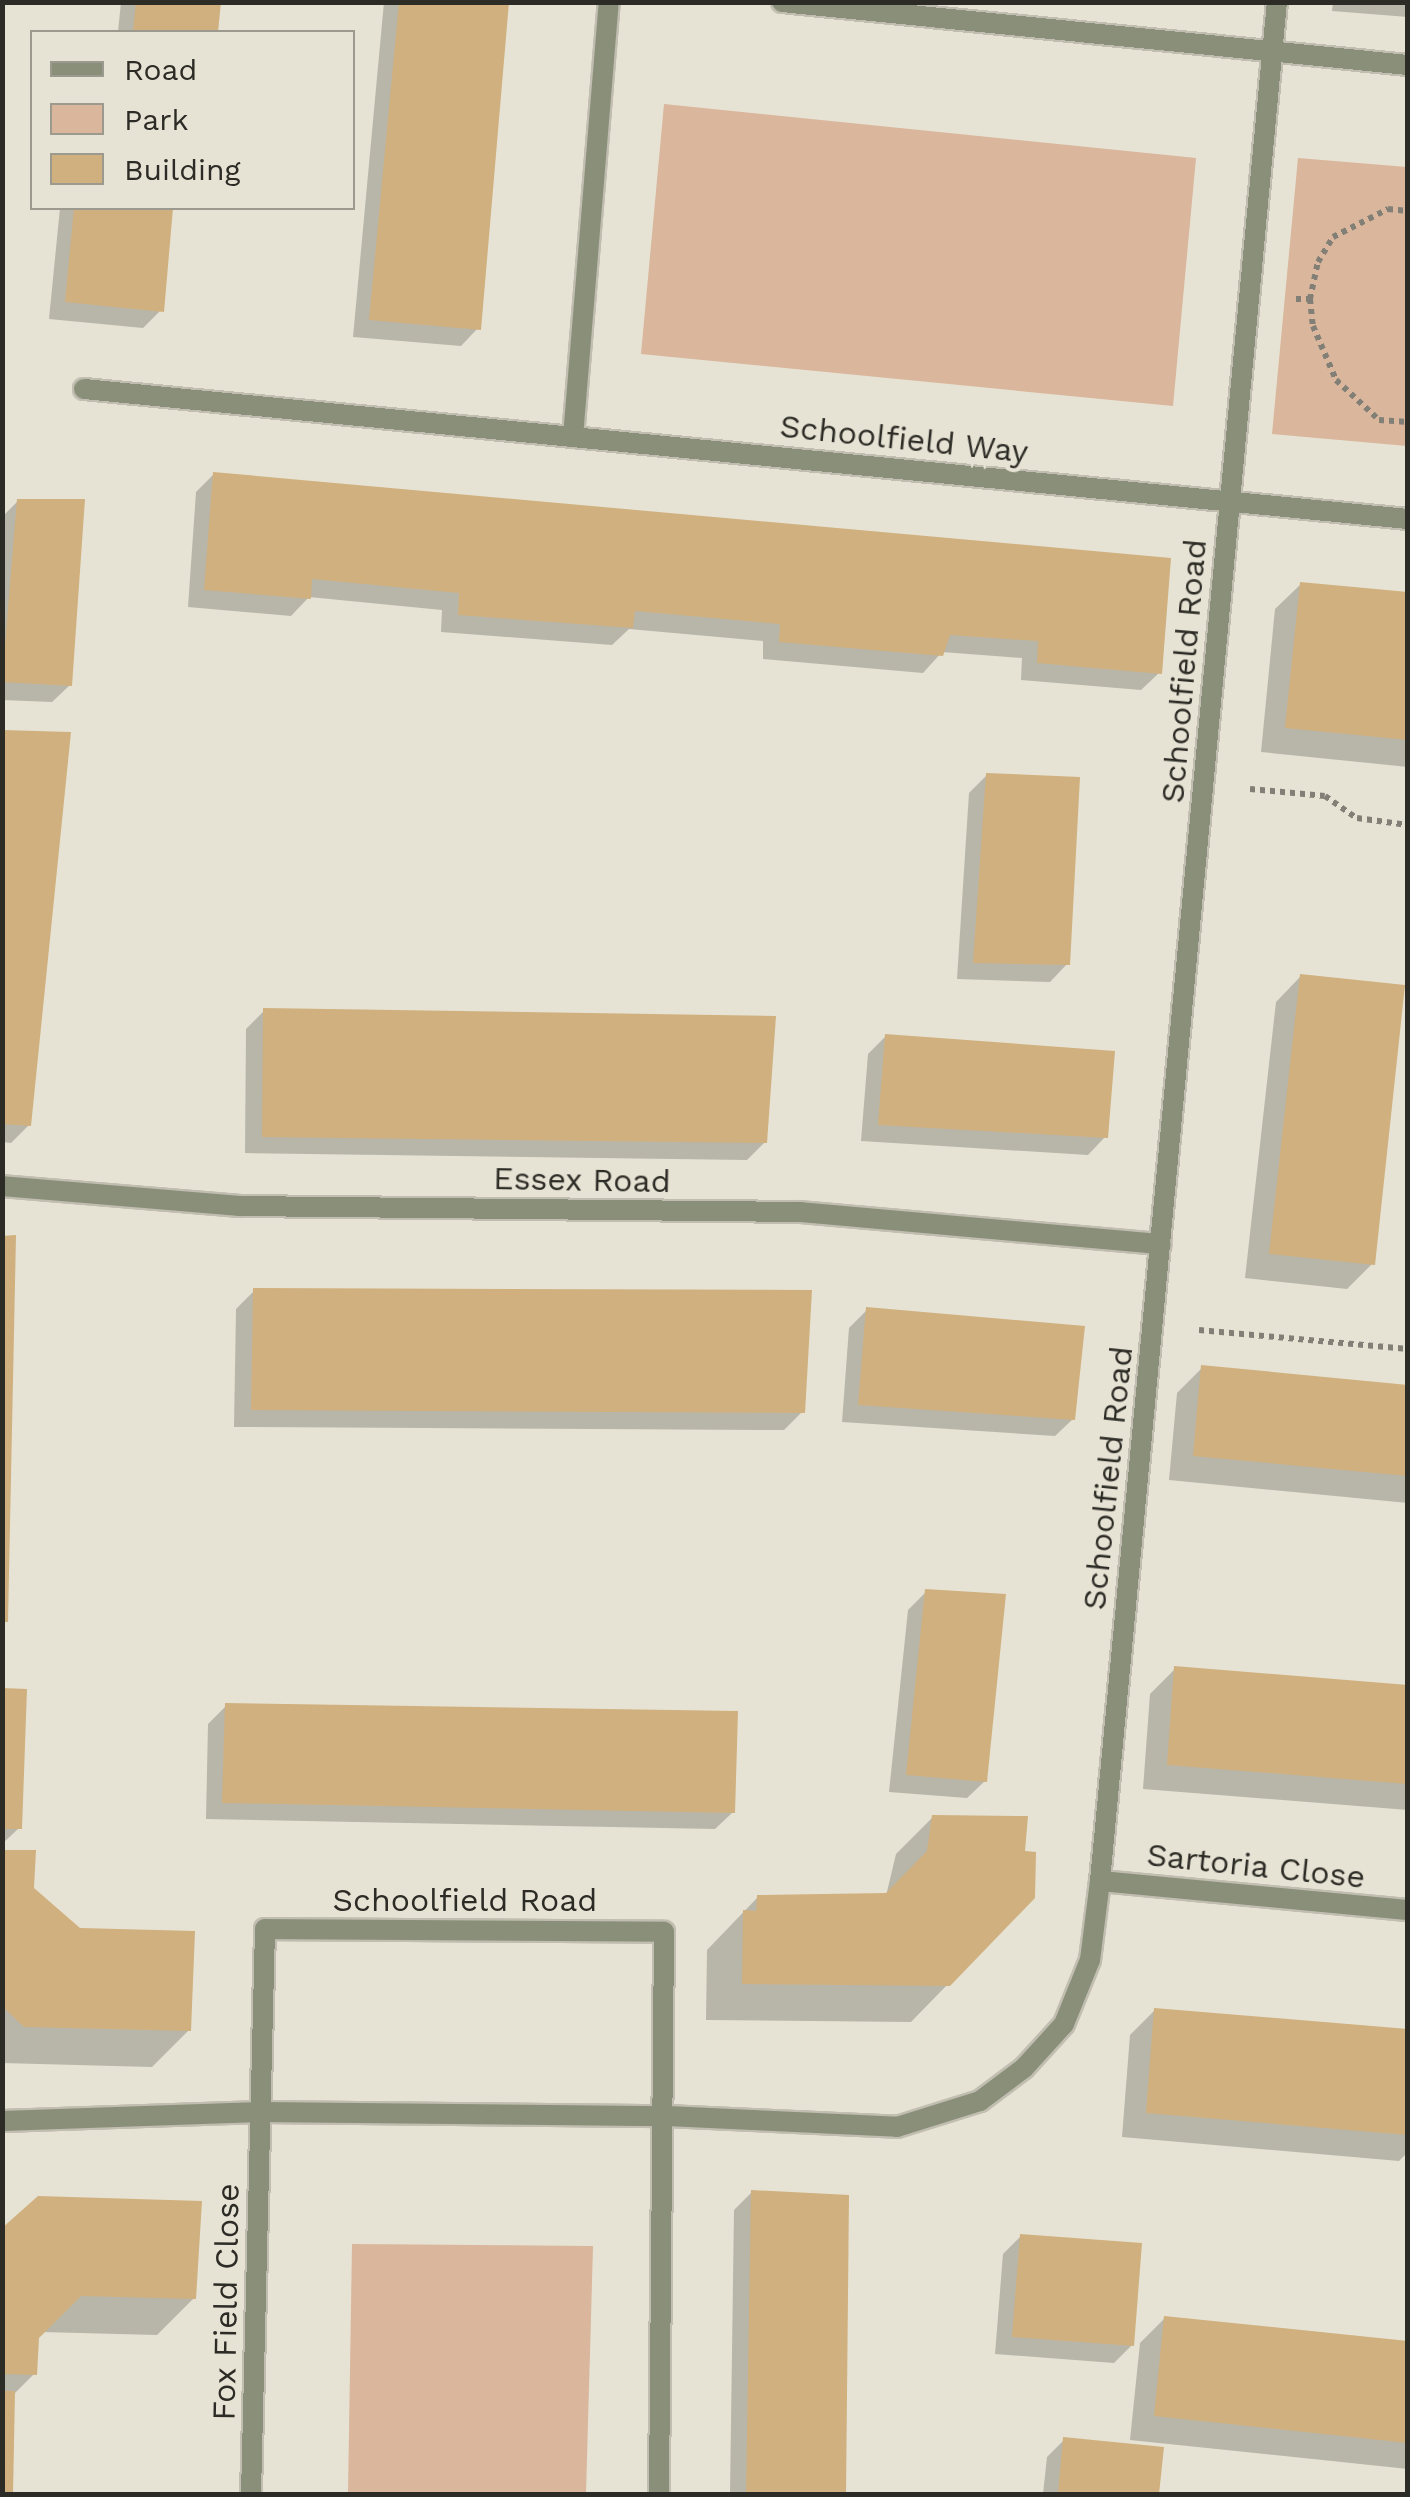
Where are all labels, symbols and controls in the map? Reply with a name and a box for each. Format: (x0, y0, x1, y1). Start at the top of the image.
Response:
legend (30, 30, 355, 210)
text: Road (124, 52, 197, 87)
text: Park (124, 102, 189, 137)
text: Building (124, 152, 241, 187)
street label: Schoolfield Way (778, 407, 1030, 471)
street label: Schoolfield Road (1153, 537, 1215, 805)
street label: Essex Road (493, 1159, 671, 1201)
street label: Schoolfield Road (1075, 1344, 1141, 1612)
street label: Sartoria Close (1145, 1835, 1367, 1897)
street label: Schoolfield Road (333, 1881, 597, 1919)
street label: Fox Field Close (205, 2183, 247, 2421)

